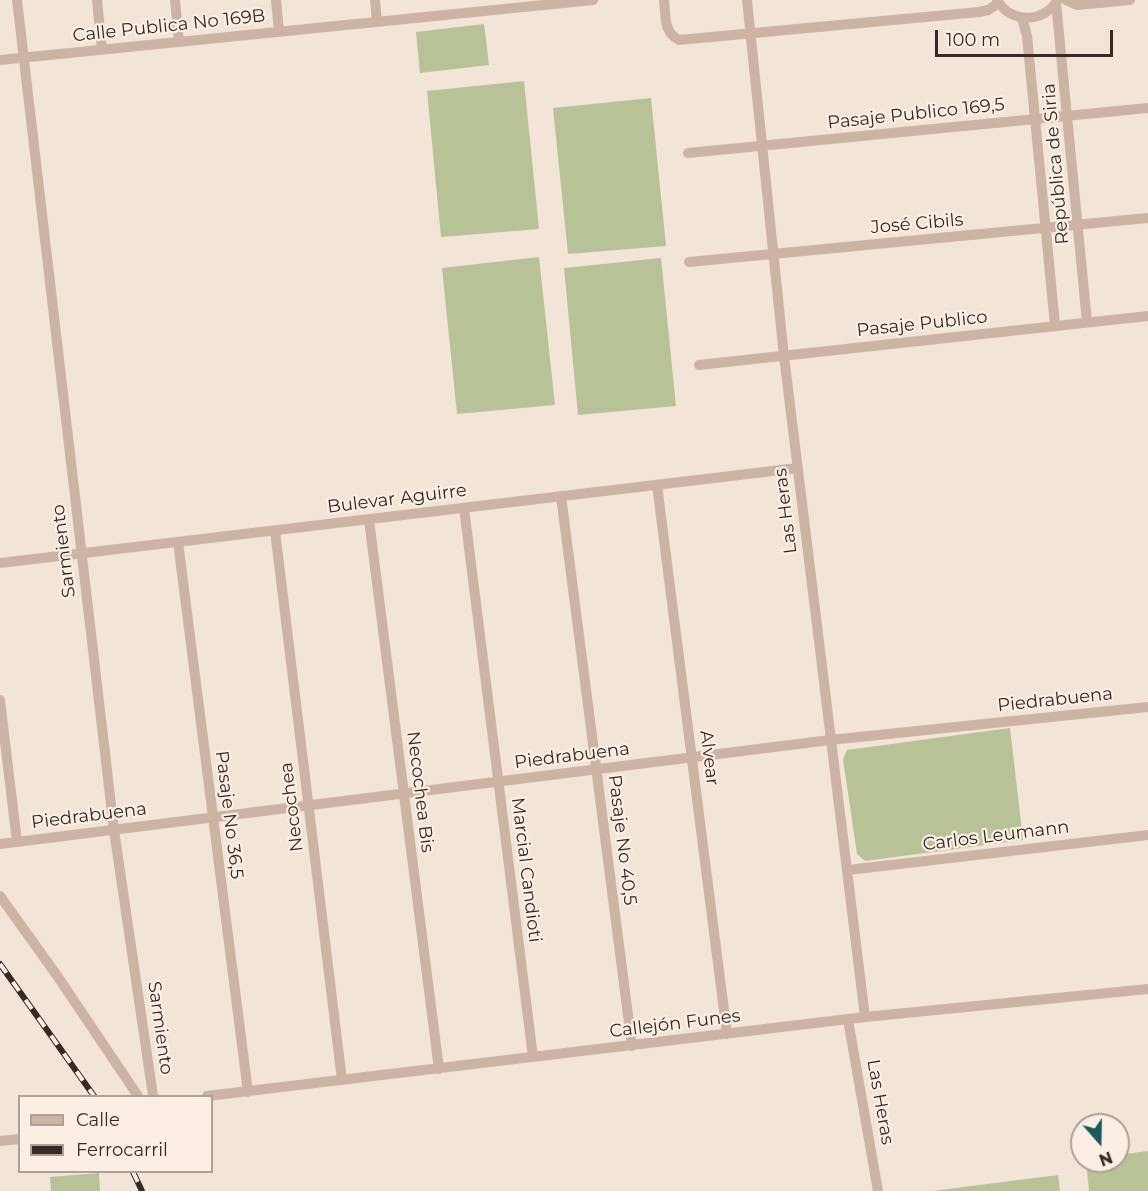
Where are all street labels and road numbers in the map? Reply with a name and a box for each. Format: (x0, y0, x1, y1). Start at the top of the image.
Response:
street label: Calle Publica No 169B (72, 5, 266, 47)
street label: República de Siria (1038, 82, 1074, 246)
street label: Pasaje Publico 169,5 (826, 94, 1006, 134)
street label: José Cibils (870, 209, 964, 239)
street label: Pasaje Publico (856, 306, 988, 342)
street label: Las Heras (770, 467, 802, 555)
street label: Bulevar Aguirre (326, 480, 468, 518)
street label: Sarmiento (48, 503, 80, 599)
street label: Piedrabuena (996, 683, 1114, 717)
street label: Alvear (695, 729, 723, 787)
street label: Necochea Bis (402, 730, 438, 854)
street label: Piedrabuena (513, 738, 631, 774)
street label: Pasaje No 36,5 (210, 750, 248, 880)
street label: Necochea (276, 761, 308, 853)
street label: Pasaje No 40,5 (603, 773, 641, 907)
street label: Marcial Candioti (506, 796, 546, 944)
street label: Piedrabuena (30, 798, 148, 834)
street label: Carlos Leumann (922, 816, 1070, 856)
street label: Sarmiento (143, 980, 177, 1076)
street label: Callejón Funes (608, 1005, 742, 1043)
street label: Las Heras (862, 1058, 898, 1146)

